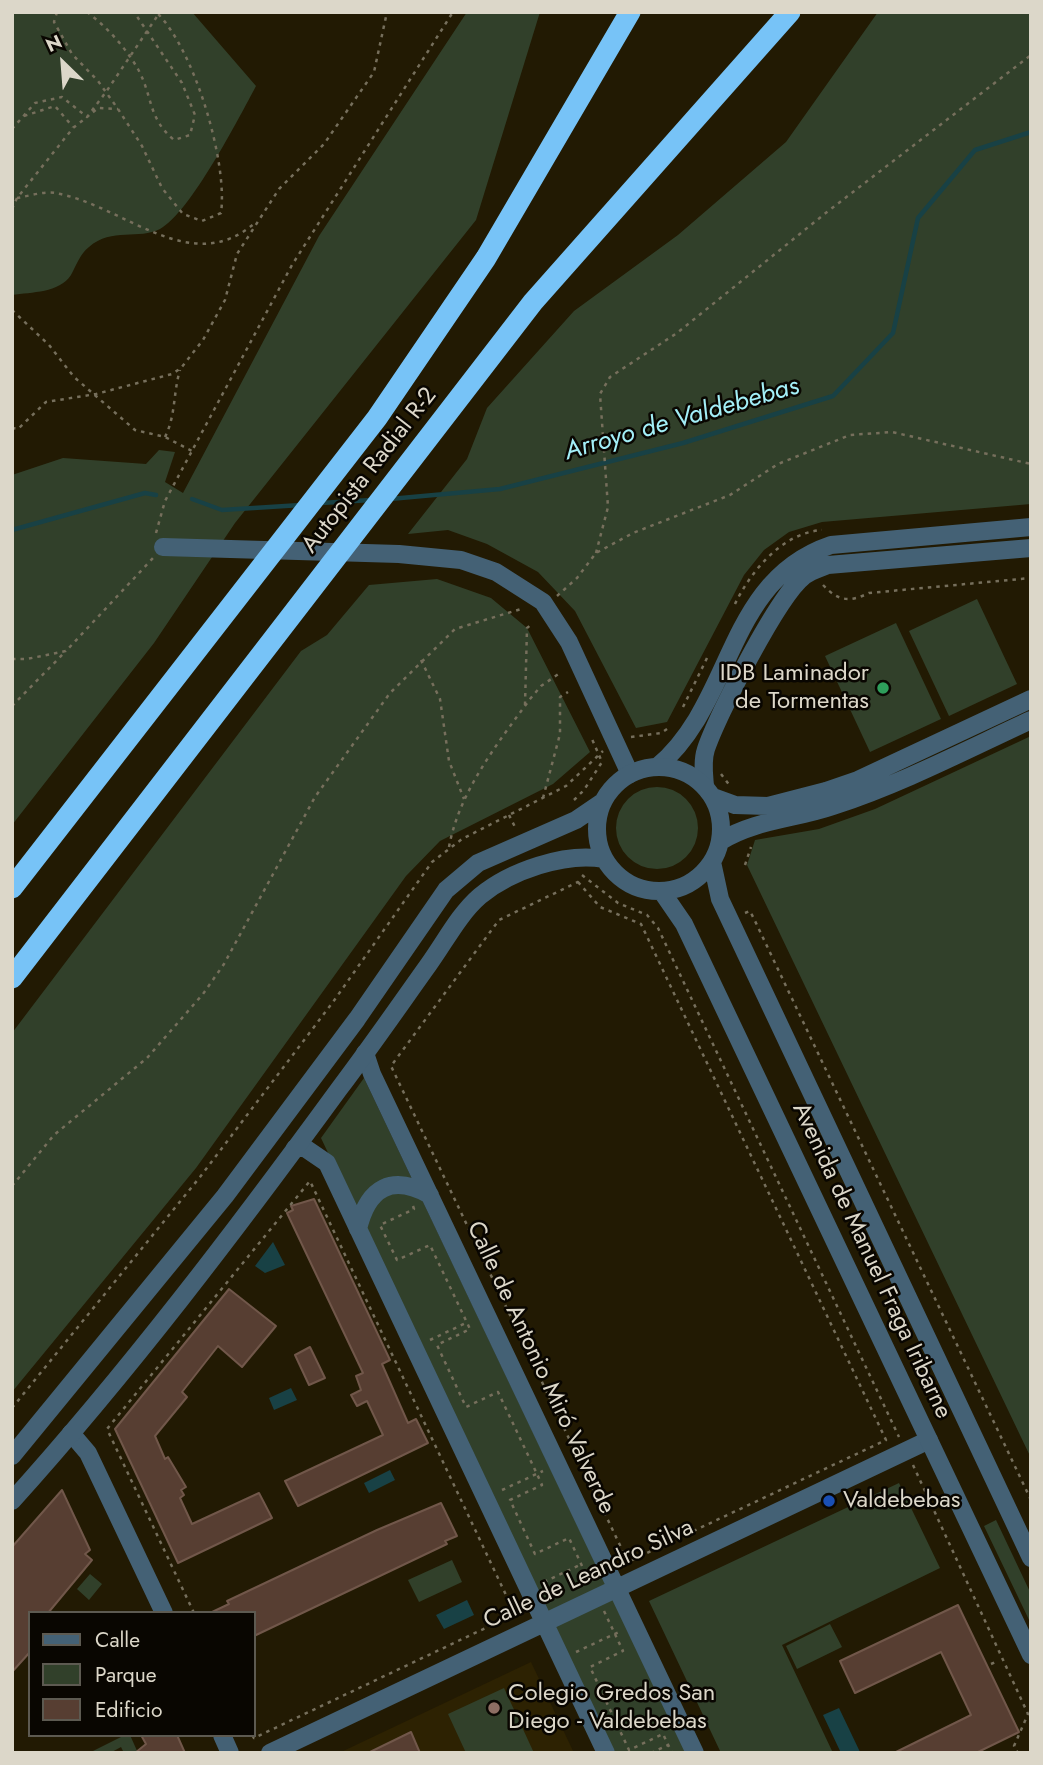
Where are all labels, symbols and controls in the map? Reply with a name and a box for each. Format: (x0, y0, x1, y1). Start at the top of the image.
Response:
north arrow (28, 28, 98, 98)
text: N (41, 28, 66, 59)
water label: Arroyo de Valdebebas (561, 372, 803, 468)
street label: Autopista Radial R-2 (296, 382, 444, 560)
place label: IDB Laminador de Tormentas (720, 660, 869, 716)
marker: IDB Laminador de Tormentas (875, 680, 891, 696)
street label: Avenida de Manuel Fraga Iribarne (785, 1098, 957, 1424)
street label: Calle de Antonio Miró Valverde (459, 1217, 621, 1519)
place label: Valdebebas (843, 1487, 960, 1515)
marker: Valdebebas (821, 1493, 837, 1509)
street label: Calle de Leandro Silva (480, 1514, 698, 1636)
legend (28, 1611, 256, 1737)
text: Calle (95, 1625, 140, 1655)
text: Parque (95, 1660, 157, 1690)
place label: Colegio Gredos San Diego - Valdebebas (508, 1680, 715, 1736)
text: Edificio (95, 1695, 162, 1725)
marker: Colegio Gredos San Diego - Valdebebas (486, 1700, 502, 1716)

